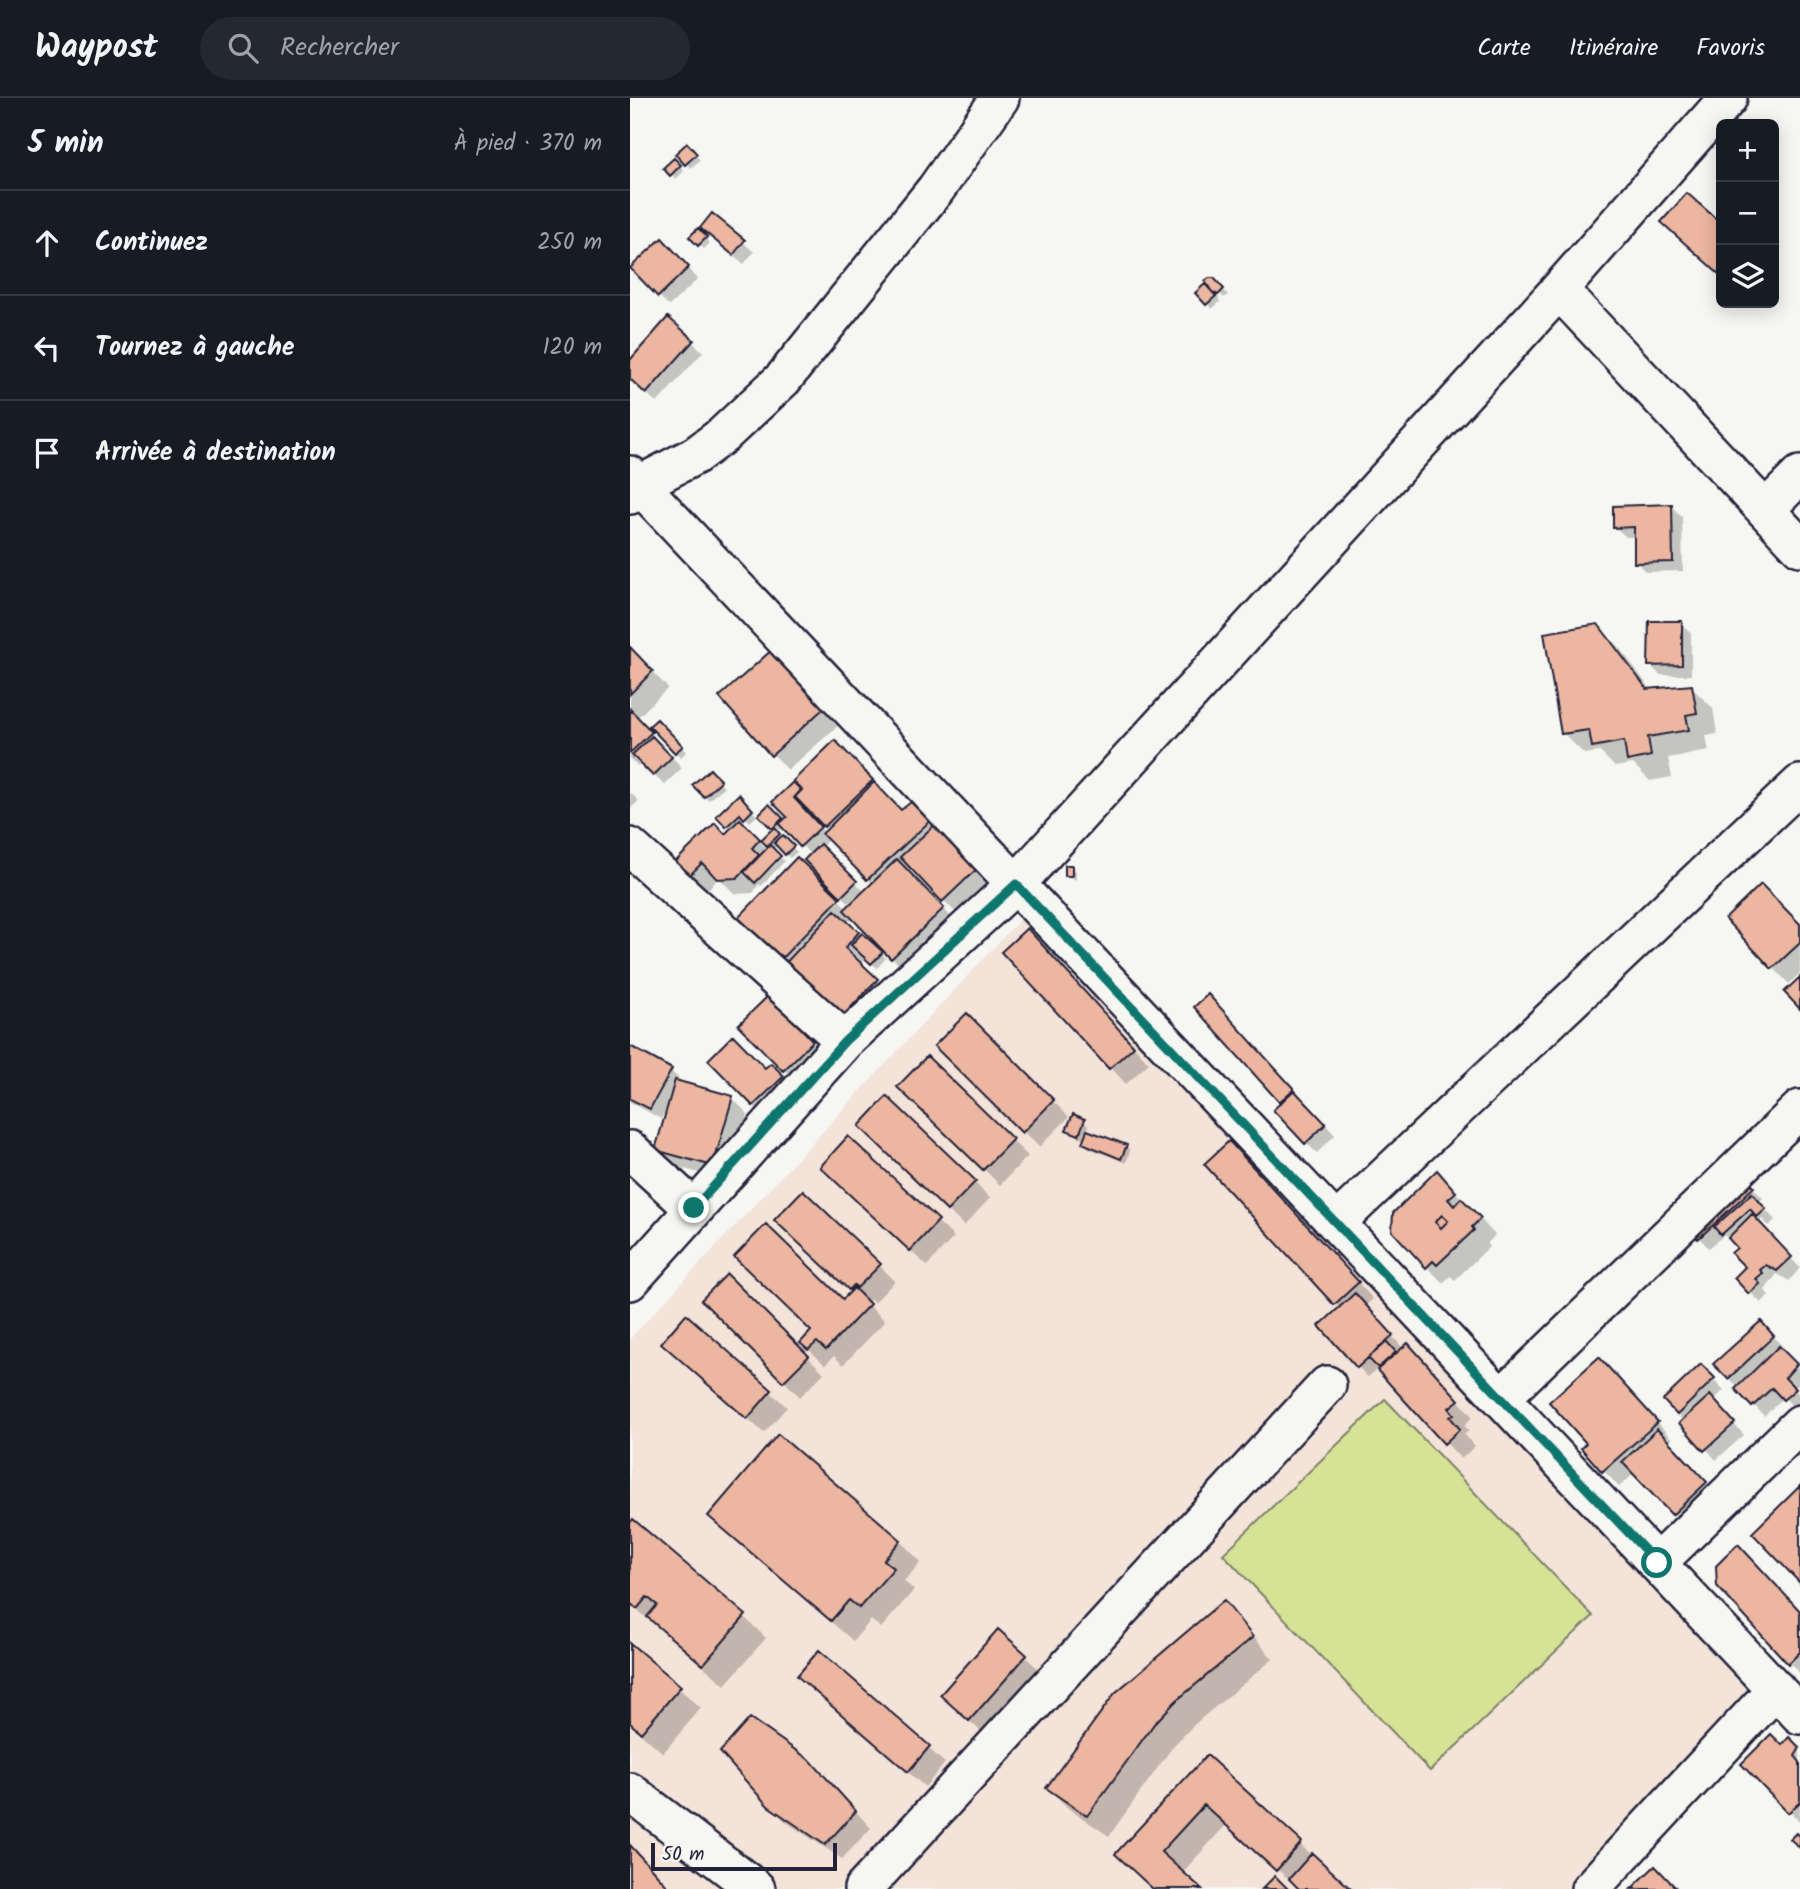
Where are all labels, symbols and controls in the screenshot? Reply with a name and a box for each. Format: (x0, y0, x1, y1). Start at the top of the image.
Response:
search box (200, 17, 690, 80)
text: Waypost (35, 22, 158, 75)
text: Rechercher (280, 27, 399, 69)
icon: search (224, 29, 262, 67)
text: Carte (1477, 29, 1531, 68)
text: Itinéraire (1569, 29, 1658, 68)
text: Favoris (1696, 29, 1765, 68)
map controls (1716, 119, 1779, 308)
button: + (1716, 119, 1779, 182)
text: 5 min (28, 120, 104, 168)
text: À pied · 370 m (454, 126, 602, 162)
button: − (1716, 182, 1779, 245)
text: Continuez (95, 222, 208, 264)
icon: ahead (28, 224, 66, 262)
text: 250 m (537, 225, 602, 261)
button: layers (1716, 245, 1779, 308)
text: Tournez à gauche (95, 327, 295, 369)
icon: left (28, 329, 66, 367)
text: 120 m (542, 330, 602, 366)
text: Arrivée à destination (95, 432, 336, 474)
icon: arrive (28, 434, 66, 472)
route end (678, 1192, 709, 1223)
route start (1641, 1547, 1672, 1578)
scale bar (651, 1840, 836, 1872)
text: 50 m (662, 1840, 704, 1870)

